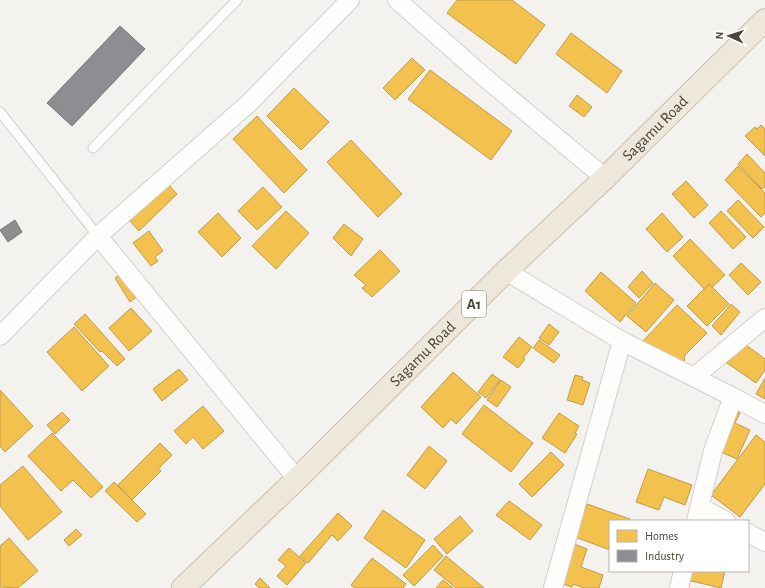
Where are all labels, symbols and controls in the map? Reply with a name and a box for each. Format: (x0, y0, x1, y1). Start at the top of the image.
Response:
north arrow (709, 16, 749, 56)
text: N (714, 31, 725, 40)
street label: Sagamu Road (619, 93, 691, 164)
road number: A1 (462, 291, 486, 317)
street label: Sagamu Road (387, 318, 458, 390)
legend (609, 520, 749, 572)
text: Homes (645, 530, 678, 542)
text: Industry (645, 550, 684, 563)

